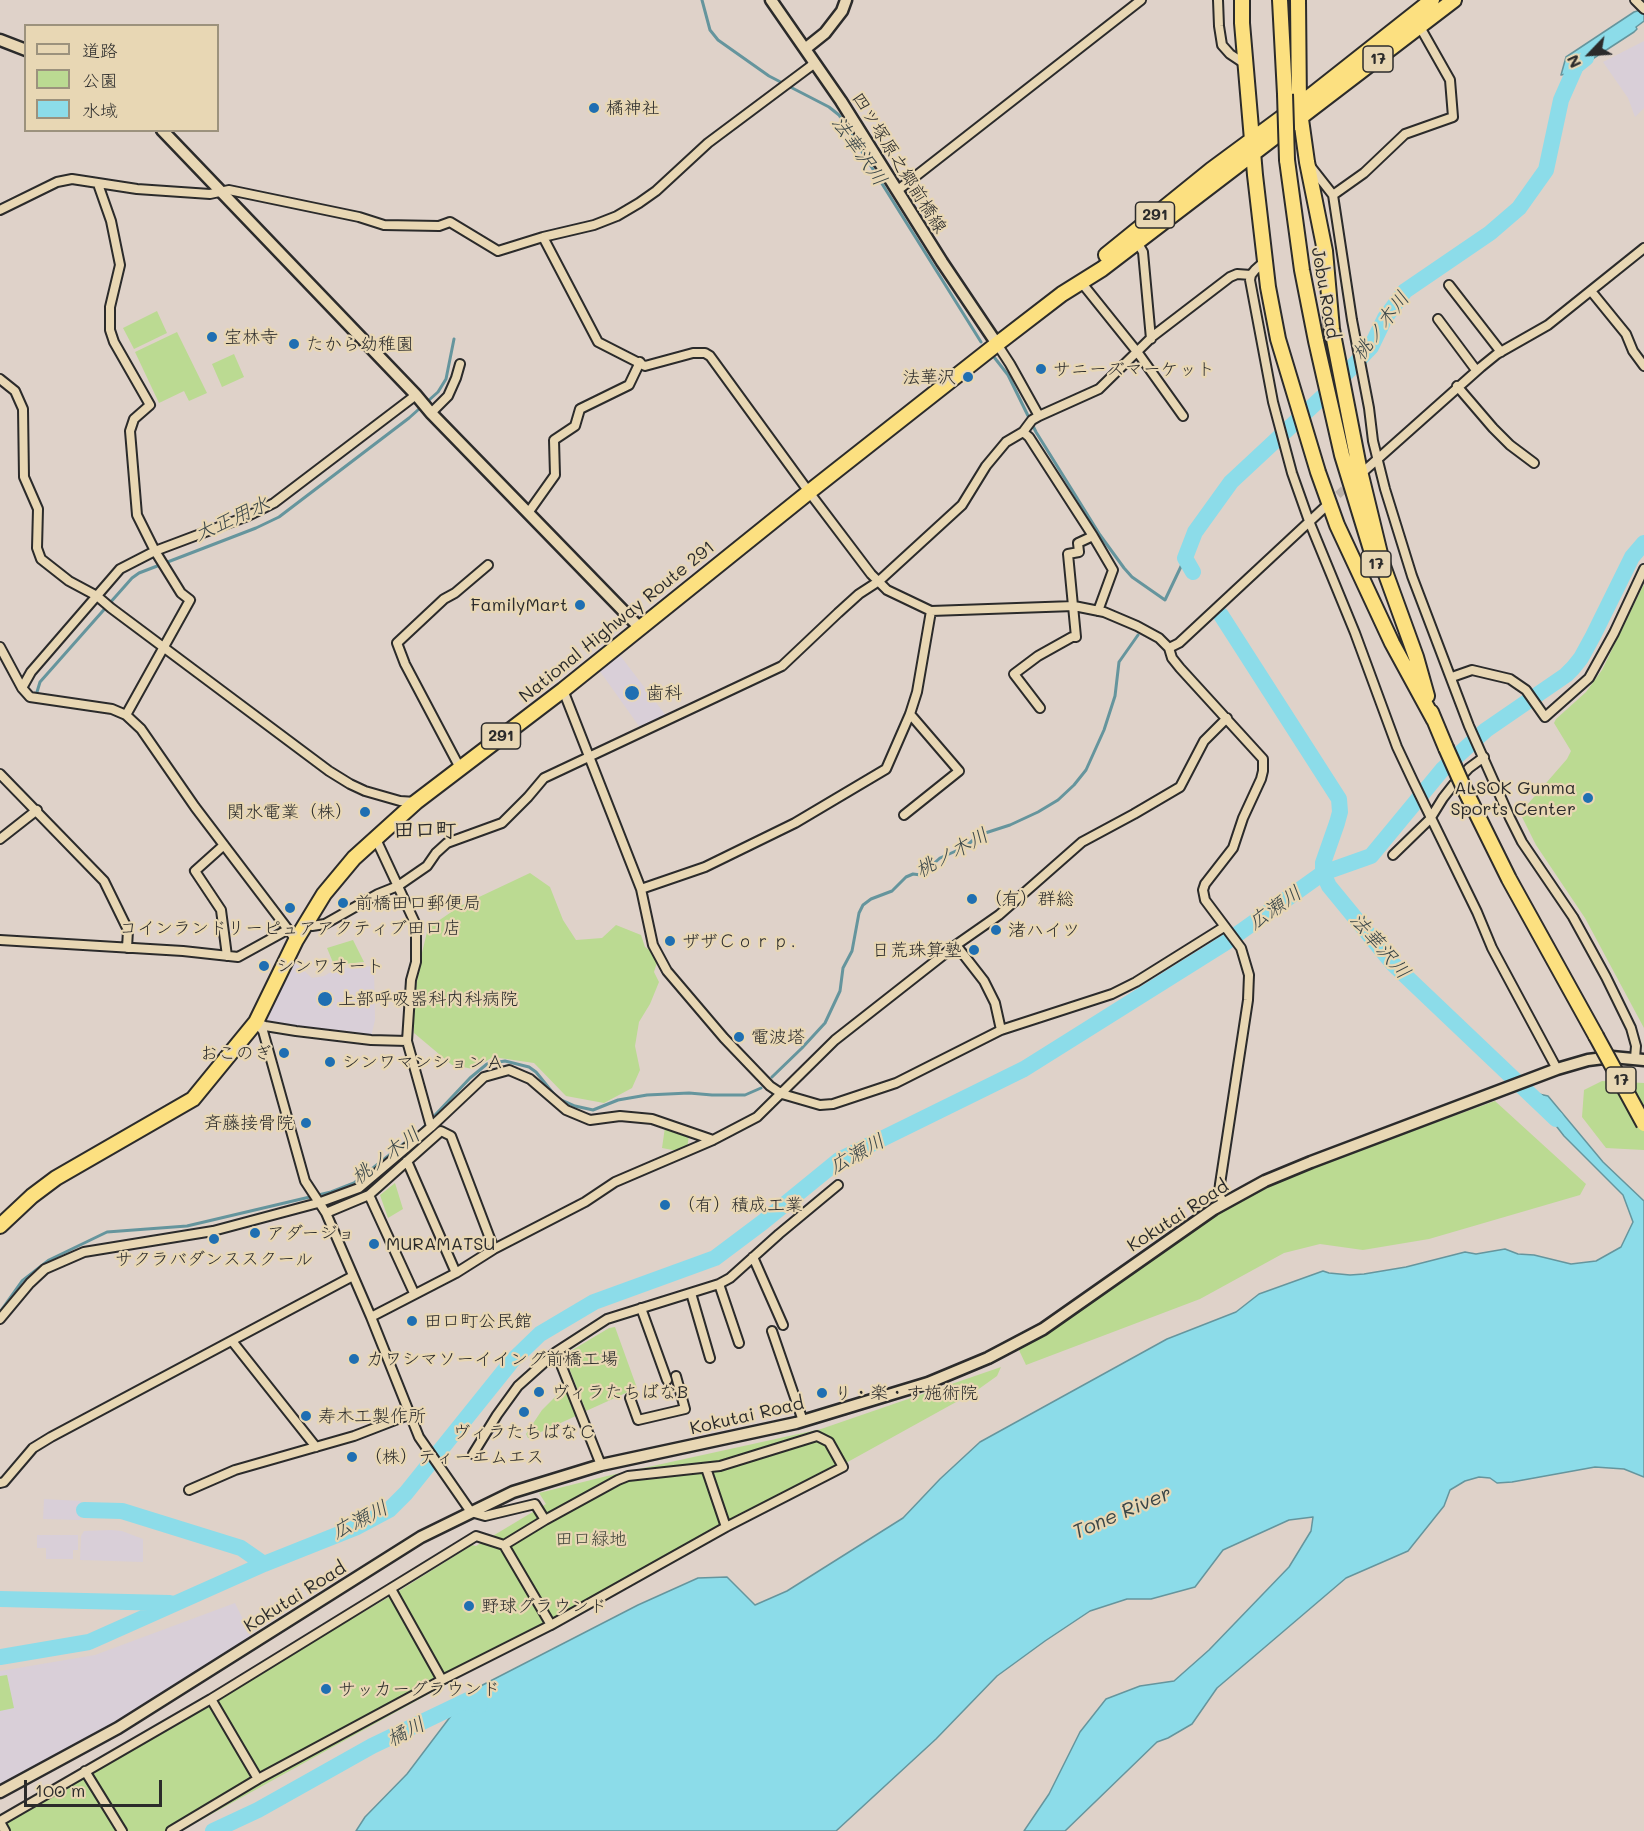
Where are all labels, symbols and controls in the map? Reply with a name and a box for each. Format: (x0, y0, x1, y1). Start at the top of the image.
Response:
legend (24, 24, 219, 132)
north arrow (1560, 24, 1620, 84)
text: 道路 (82, 38, 118, 62)
road number: 17 (1363, 46, 1393, 72)
text: N (1561, 52, 1585, 72)
text: 公園 (82, 68, 118, 92)
street label: 四ツ塚原之郷前橋線 (847, 89, 951, 237)
place label: 橘神社 (606, 97, 660, 119)
text: 水域 (82, 98, 118, 122)
marker: 橘神社 (587, 101, 601, 115)
water label: 法華沢川 (826, 111, 892, 191)
road number: 291 (1136, 202, 1174, 228)
street label: Jobu Road (1306, 246, 1344, 340)
water label: 桃ノ木川 (1347, 287, 1415, 365)
place label: 宝林寺 (224, 326, 278, 348)
marker: 宝林寺 (205, 330, 219, 344)
place label: たから幼稚園 (306, 333, 414, 355)
marker: たから幼稚園 (287, 337, 301, 351)
place label: サニーズマーケット (1053, 358, 1215, 380)
marker: サニーズマーケット (1034, 362, 1048, 376)
place label: 法華沢 (902, 366, 956, 388)
marker: 法華沢 (961, 370, 975, 384)
water label: 大正用水 (191, 492, 273, 546)
street label: National Highway Route 291 (515, 537, 719, 707)
road number: 17 (1361, 551, 1391, 577)
place label: FamilyMart (470, 594, 568, 616)
marker: FamilyMart (573, 598, 587, 612)
place label: 歯科 (646, 682, 682, 704)
marker: 歯科 (623, 684, 641, 702)
road number: 291 (482, 723, 520, 749)
place label: ALSOK Gunma Sports Center (1451, 777, 1576, 820)
marker: ALSOK Gunma Sports Center (1581, 791, 1595, 805)
place label: 関水電業（株） (227, 801, 353, 823)
marker: 関水電業（株） (358, 805, 372, 819)
district label: 田口町 (394, 818, 456, 844)
water label: 桃ノ木川 (911, 823, 993, 883)
water label: 広瀬川 (1244, 881, 1306, 935)
place label: （有）群総 (984, 888, 1074, 910)
place label: 前橋田口郵便局 (355, 892, 481, 914)
marker: （有）群総 (965, 892, 979, 906)
marker: 前橋田口郵便局 (336, 896, 350, 910)
marker: コインランドリーピュアアクティブ田口店 (283, 901, 297, 915)
water label: 法華沢川 (1345, 908, 1415, 984)
place label: コインランドリーピュアアクティブ田口店 (119, 917, 461, 939)
place label: 渚ハイツ (1008, 919, 1080, 941)
marker: 渚ハイツ (989, 923, 1003, 937)
place label: ザザＣｏｒｐ． (682, 930, 808, 952)
marker: ザザＣｏｒｐ． (663, 934, 677, 948)
place label: 日荒珠算塾 (872, 939, 962, 961)
marker: 日荒珠算塾 (967, 943, 981, 957)
place label: シンワオート (276, 955, 384, 977)
marker: シンワオート (257, 959, 271, 973)
place label: 上部呼吸器科内科病院 (338, 988, 518, 1010)
marker: 上部呼吸器科内科病院 (316, 990, 334, 1008)
place label: 電波塔 (751, 1026, 805, 1048)
marker: 電波塔 (732, 1030, 746, 1044)
place label: おこのぎ (200, 1042, 272, 1064)
marker: おこのぎ (277, 1046, 291, 1060)
place label: シンワマンションＡ (342, 1051, 504, 1073)
marker: シンワマンションＡ (323, 1055, 337, 1069)
road number: 17 (1606, 1067, 1636, 1093)
place label: 斉藤接骨院 (204, 1112, 294, 1134)
marker: 斉藤接骨院 (299, 1116, 313, 1130)
water label: 桃ノ木川 (347, 1122, 425, 1190)
water label: 広瀬川 (825, 1129, 889, 1179)
street label: Kokutai Road (1123, 1175, 1233, 1257)
place label: （有）積成工業 (677, 1194, 803, 1216)
marker: （有）積成工業 (658, 1198, 672, 1212)
place label: アダージョ (267, 1222, 355, 1244)
marker: アダージョ (248, 1226, 262, 1240)
marker: サクラバダンススクール (207, 1232, 221, 1246)
place label: MURAMATSU (386, 1233, 495, 1255)
marker: MURAMATSU (367, 1237, 381, 1251)
place label: サクラバダンススクール (115, 1248, 313, 1270)
place label: 田口町公民館 (424, 1310, 532, 1332)
marker: 田口町公民館 (405, 1314, 419, 1328)
place label: カワシマソーイイング前橋工場 (366, 1348, 618, 1370)
marker: カワシマソーイイング前橋工場 (347, 1352, 361, 1366)
place label: ヴィラたちばなB (551, 1381, 688, 1403)
place label: り・楽・す施術院 (834, 1382, 978, 1404)
marker: ヴィラたちばなB (532, 1385, 546, 1399)
marker: り・楽・す施術院 (815, 1386, 829, 1400)
street label: Kokutai Road (688, 1392, 806, 1440)
place label: 寿木工製作所 (318, 1405, 426, 1427)
marker: ヴィラたちばなＣ (517, 1405, 531, 1419)
marker: 寿木工製作所 (299, 1409, 313, 1423)
place label: ヴィラたちばなＣ (452, 1421, 596, 1443)
place label: （株）ティーエムエス (364, 1446, 544, 1468)
marker: （株）ティーエムエス (345, 1450, 359, 1464)
water label: Tone River (1069, 1481, 1175, 1545)
water label: 広瀬川 (328, 1496, 392, 1544)
park label: 田口緑地 (555, 1528, 627, 1550)
street label: Kokutai Road (240, 1557, 350, 1637)
place label: 野球グラウンド (481, 1595, 607, 1617)
marker: 野球グラウンド (462, 1599, 476, 1613)
place label: サッカーグラウンド (338, 1678, 500, 1700)
marker: サッカーグラウンド (319, 1682, 333, 1696)
water label: 橘川 (383, 1712, 429, 1752)
scale bar (27, 1768, 165, 1806)
text: 100 m (35, 1778, 85, 1802)

